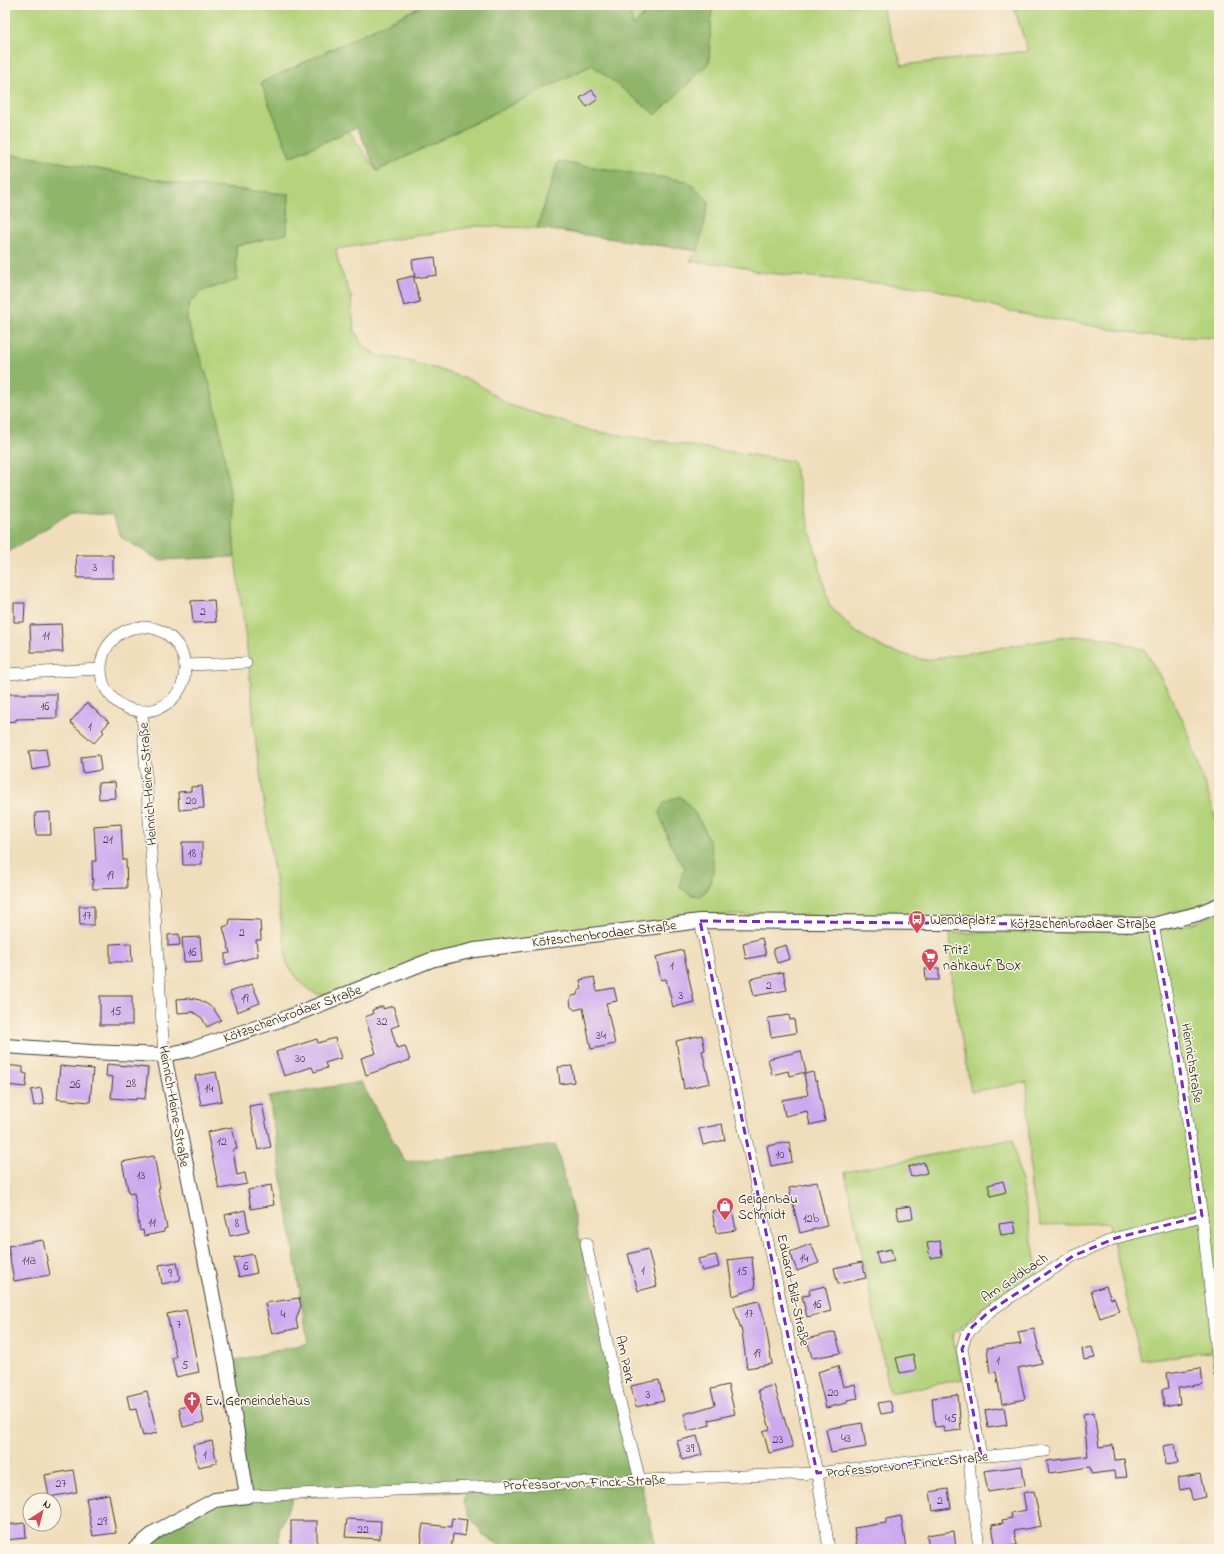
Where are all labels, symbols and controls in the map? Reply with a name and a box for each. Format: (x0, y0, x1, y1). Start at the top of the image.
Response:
house number: 3 (93, 559, 98, 577)
house number: 2 (200, 603, 206, 621)
house number: 11 (42, 627, 50, 645)
house number: 16 (40, 698, 50, 716)
house number: 1 (88, 718, 92, 736)
street label: Heinrich-Heine-Straße (134, 721, 163, 846)
house number: 20 (185, 792, 197, 810)
house number: 21 (103, 831, 113, 849)
house number: 18 (188, 845, 197, 863)
house number: 19 (106, 867, 114, 885)
house number: 17 (83, 907, 91, 925)
bus stop icon: Wendeplatz (907, 909, 927, 934)
place label: Wendeplatz (930, 910, 996, 931)
street label: Kötzschenbrodaer Straße (1010, 914, 1156, 935)
street label: Kötzschenbrodaer Straße (531, 915, 678, 954)
house number: 2 (239, 924, 245, 942)
place label: Fritz' nahkauf BOX (942, 940, 1022, 977)
house number: 16 (187, 944, 197, 962)
supermarket icon: Fritz' nahkauf BOX (920, 947, 940, 972)
house number: 1 (670, 957, 674, 975)
house number: 2 (766, 977, 772, 995)
street label: Kötzschenbrodaer Straße (221, 979, 365, 1049)
house number: 3 (679, 987, 684, 1005)
house number: 19 (241, 990, 249, 1008)
house number: 15 (111, 1003, 121, 1021)
house number: 32 (377, 1013, 387, 1031)
street label: Heinrichstraße (1175, 1022, 1208, 1106)
house number: 34 (596, 1027, 606, 1045)
street label: Heinrich-Heine-Straße (152, 1044, 195, 1170)
house number: 30 (295, 1050, 305, 1068)
house number: 28 (126, 1075, 137, 1093)
house number: 26 (69, 1076, 81, 1094)
house number: 14 (205, 1080, 213, 1098)
house number: 12 (217, 1133, 227, 1151)
house number: 10 (775, 1146, 785, 1164)
house number: 13 (137, 1167, 145, 1185)
place label: Geigenbau Schmidt (738, 1189, 798, 1226)
shop icon: Geigenbau Schmidt (715, 1196, 735, 1221)
house number: 12b (803, 1210, 820, 1228)
house number: 11 (148, 1214, 156, 1232)
house number: 8 (235, 1215, 240, 1233)
street label: Eduard-Bilz-Straße (770, 1232, 815, 1349)
street label: Am Goldbach (977, 1248, 1052, 1308)
house number: 14 (800, 1250, 808, 1268)
house number: 11a (22, 1252, 36, 1270)
house number: 6 (243, 1258, 249, 1276)
house number: 1 (641, 1262, 645, 1280)
house number: 15 (737, 1263, 747, 1281)
house number: 9 (168, 1265, 172, 1283)
house number: 16 (812, 1296, 822, 1314)
house number: 17 (745, 1305, 753, 1323)
house number: 4 (281, 1306, 286, 1324)
house number: 7 (177, 1316, 182, 1334)
street label: Am Park (609, 1334, 640, 1386)
house number: 19 (753, 1345, 761, 1363)
house number: 1 (996, 1352, 1000, 1370)
house number: 5 (182, 1357, 189, 1375)
house number: 20 (827, 1384, 839, 1402)
house number: 3 (646, 1386, 651, 1404)
church icon: Ev. Gemeindehaus (182, 1390, 202, 1415)
place label: Ev. Gemeindehaus (205, 1391, 310, 1412)
house number: 45 (945, 1410, 957, 1428)
house number: 43 (841, 1430, 851, 1448)
house number: 23 (773, 1431, 784, 1449)
house number: 39 (686, 1440, 695, 1458)
house number: 1 (203, 1446, 207, 1464)
street label: Professor-von-Finck-Straße (825, 1446, 990, 1484)
street label: Professor-von-Finck-Straße (502, 1470, 667, 1497)
house number: 27 (56, 1475, 67, 1493)
north arrow (22, 1492, 62, 1532)
house number: 2 (937, 1492, 943, 1510)
text: N (40, 1496, 55, 1513)
house number: 29 (97, 1513, 107, 1531)
house number: 22 (357, 1521, 369, 1539)

